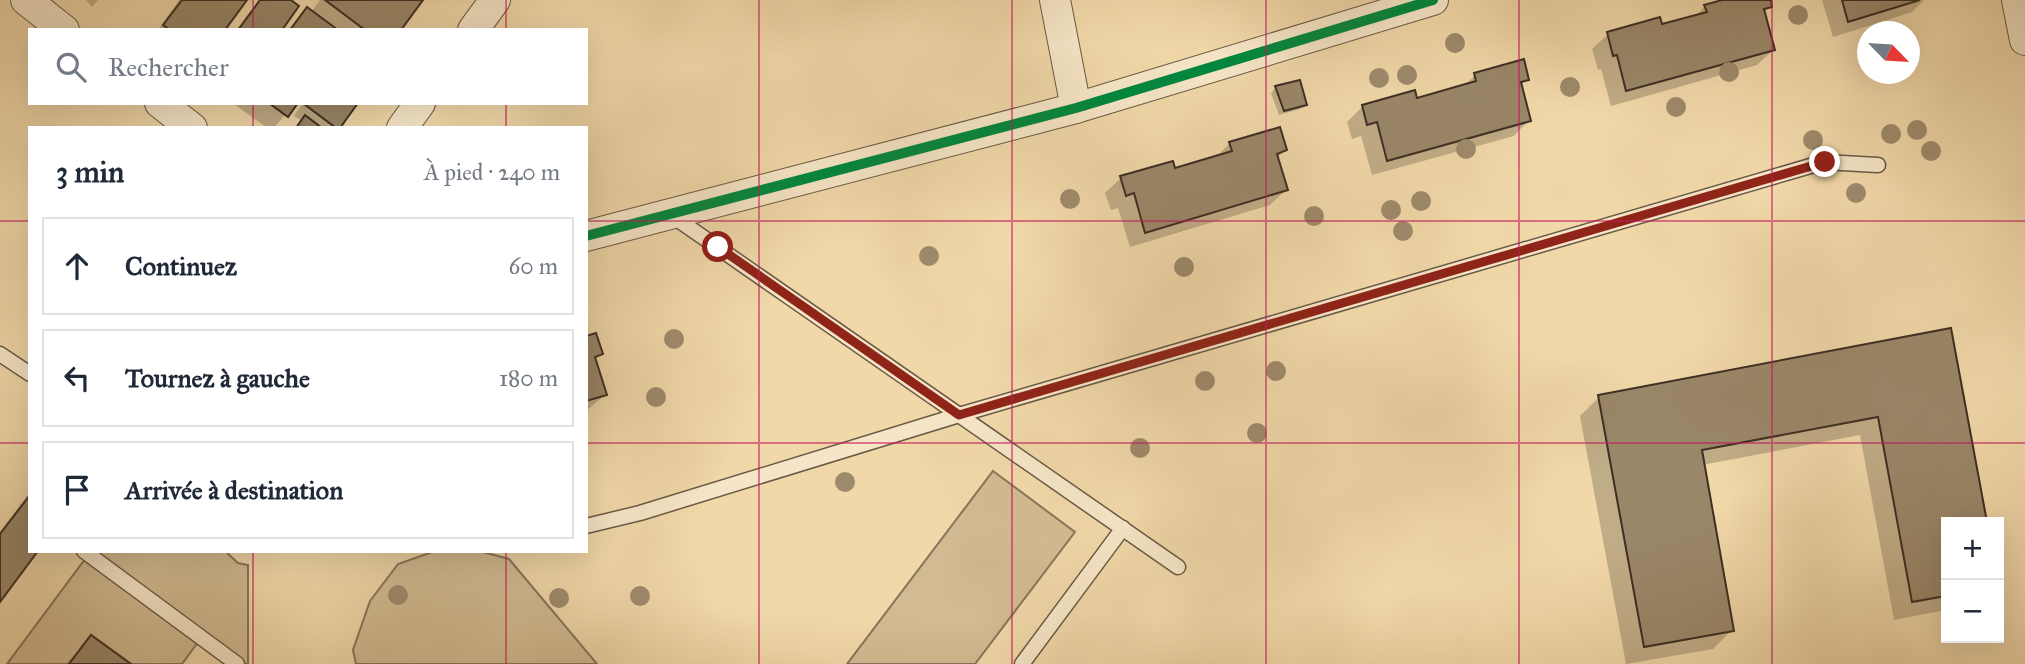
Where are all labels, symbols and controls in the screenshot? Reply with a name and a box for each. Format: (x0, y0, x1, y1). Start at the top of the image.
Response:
north arrow (1857, 21, 1920, 84)
search box (28, 28, 588, 105)
icon: search (52, 48, 90, 86)
text: Rechercher (108, 51, 229, 83)
route end (1809, 146, 1840, 177)
text: 3 min (56, 154, 124, 190)
text: À pied · 240 m (424, 158, 560, 186)
route start (702, 231, 733, 262)
icon: ahead (58, 247, 96, 285)
text: Continuez (125, 250, 237, 282)
text: 60 m (509, 252, 558, 280)
icon: left (58, 359, 96, 397)
text: Tournez à gauche (125, 362, 310, 394)
text: 180 m (499, 364, 558, 392)
icon: arrive (58, 471, 96, 509)
text: Arrivée à destination (125, 474, 343, 506)
map controls (1941, 517, 2004, 643)
button: + (1941, 517, 2004, 580)
button: − (1941, 580, 2004, 643)

